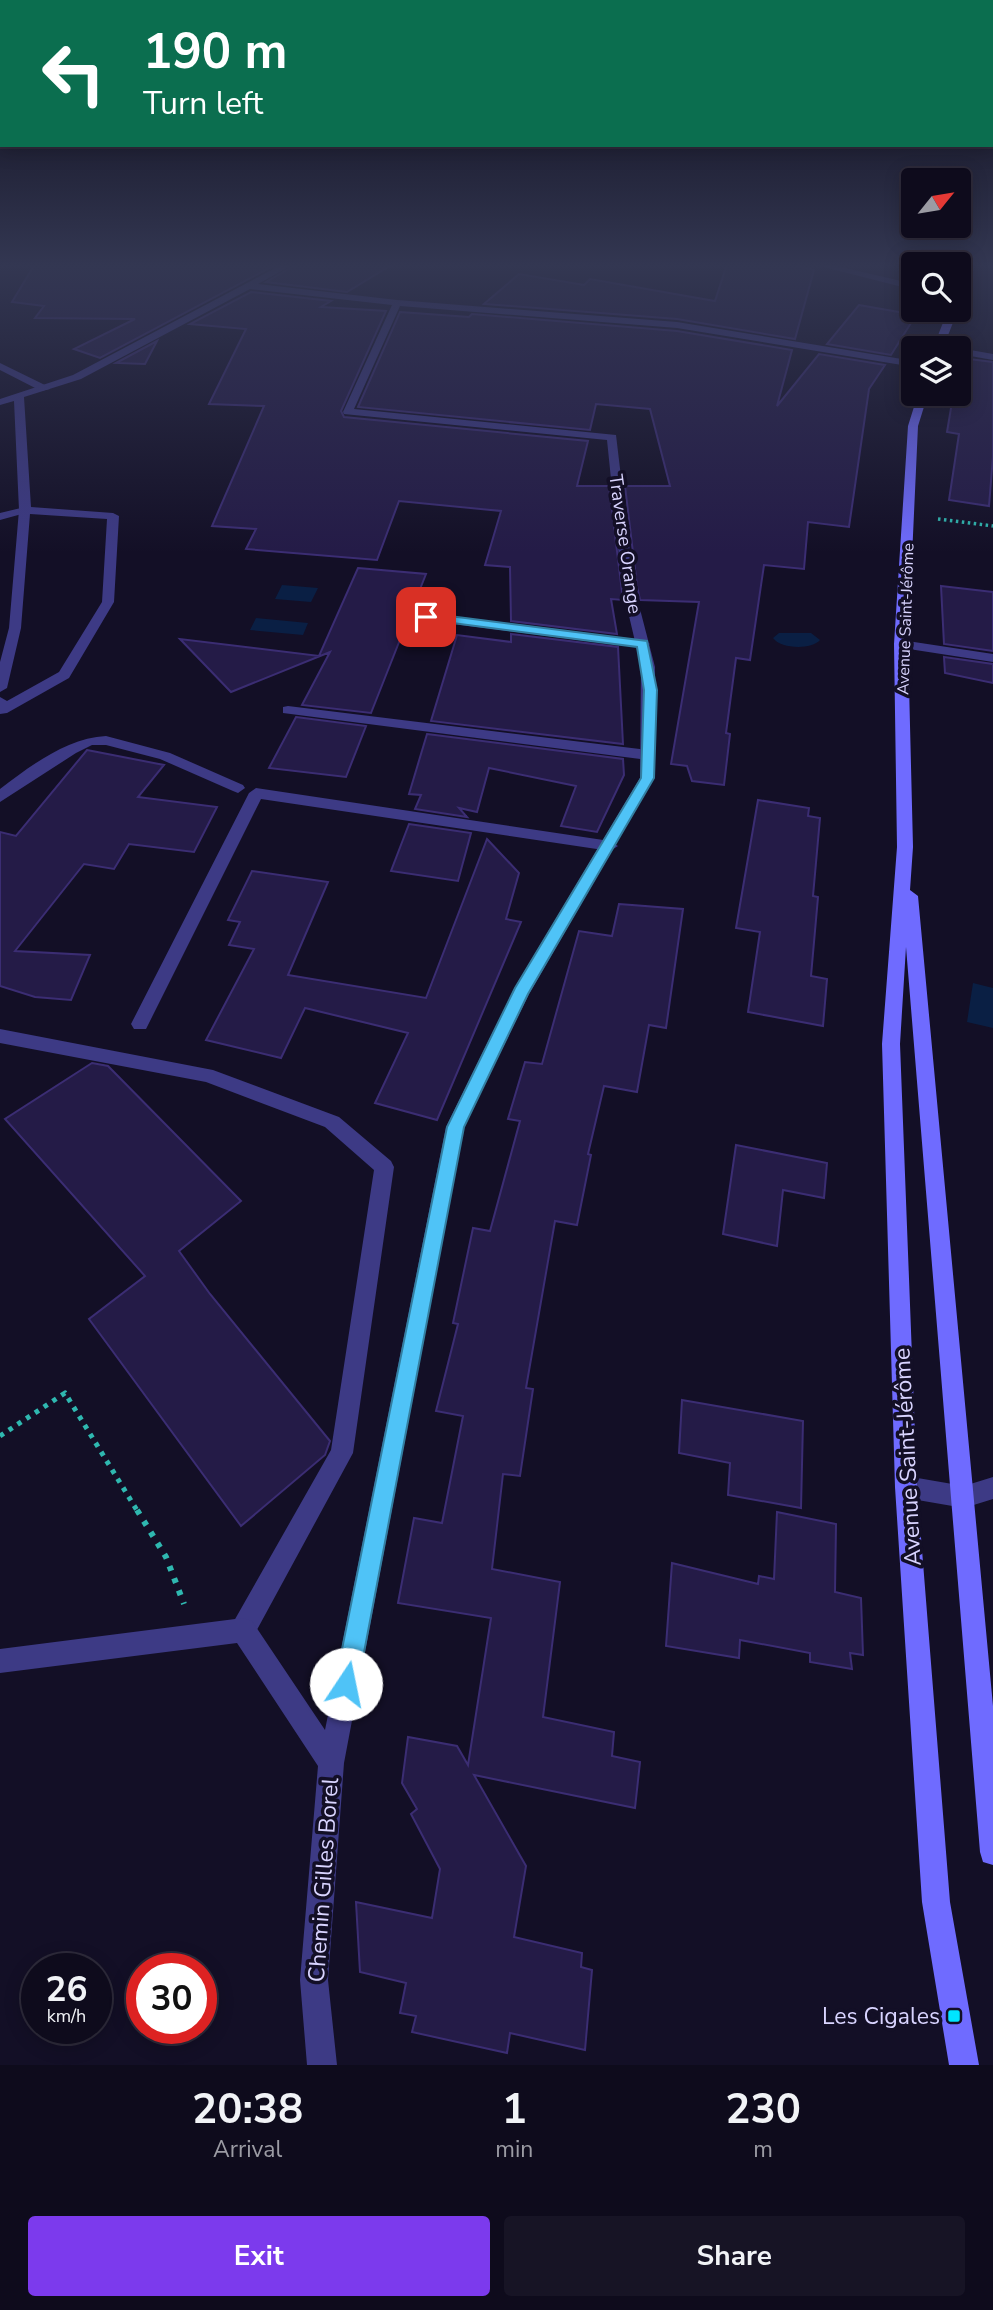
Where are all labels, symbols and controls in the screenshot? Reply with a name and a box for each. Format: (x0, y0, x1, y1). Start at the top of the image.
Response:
text: 190 m (143, 18, 287, 85)
icon: left (28, 28, 119, 119)
text: Turn left (143, 82, 263, 125)
north arrow (901, 168, 971, 238)
map controls (901, 168, 971, 406)
button: search (901, 252, 971, 322)
button: layers (901, 336, 971, 406)
street label: Traverse Orange (602, 473, 648, 616)
street label: Avenue Saint-Jérôme (892, 543, 920, 695)
pin (396, 587, 456, 647)
icon: arrive (407, 598, 445, 636)
street label: Avenue Saint-Jérôme (886, 1347, 929, 1567)
position arrow (309, 1647, 383, 1721)
street label: Chemin Gilles Borel (301, 1777, 346, 1983)
speed limit sign: 30 (126, 1953, 217, 2044)
text: 26 (45, 1966, 88, 2013)
place label: Les Cigales (822, 2001, 940, 2032)
text: km/h (47, 2004, 86, 2028)
marker: Les Cigales (946, 2008, 962, 2024)
text: 20:38 (192, 2081, 303, 2138)
text: 1 (502, 2081, 527, 2138)
text: 230 (725, 2081, 801, 2138)
text: Arrival (213, 2134, 282, 2165)
text: min (495, 2134, 533, 2165)
text: m (753, 2134, 773, 2165)
button: Exit (28, 2216, 490, 2296)
button: Share (504, 2216, 965, 2296)

